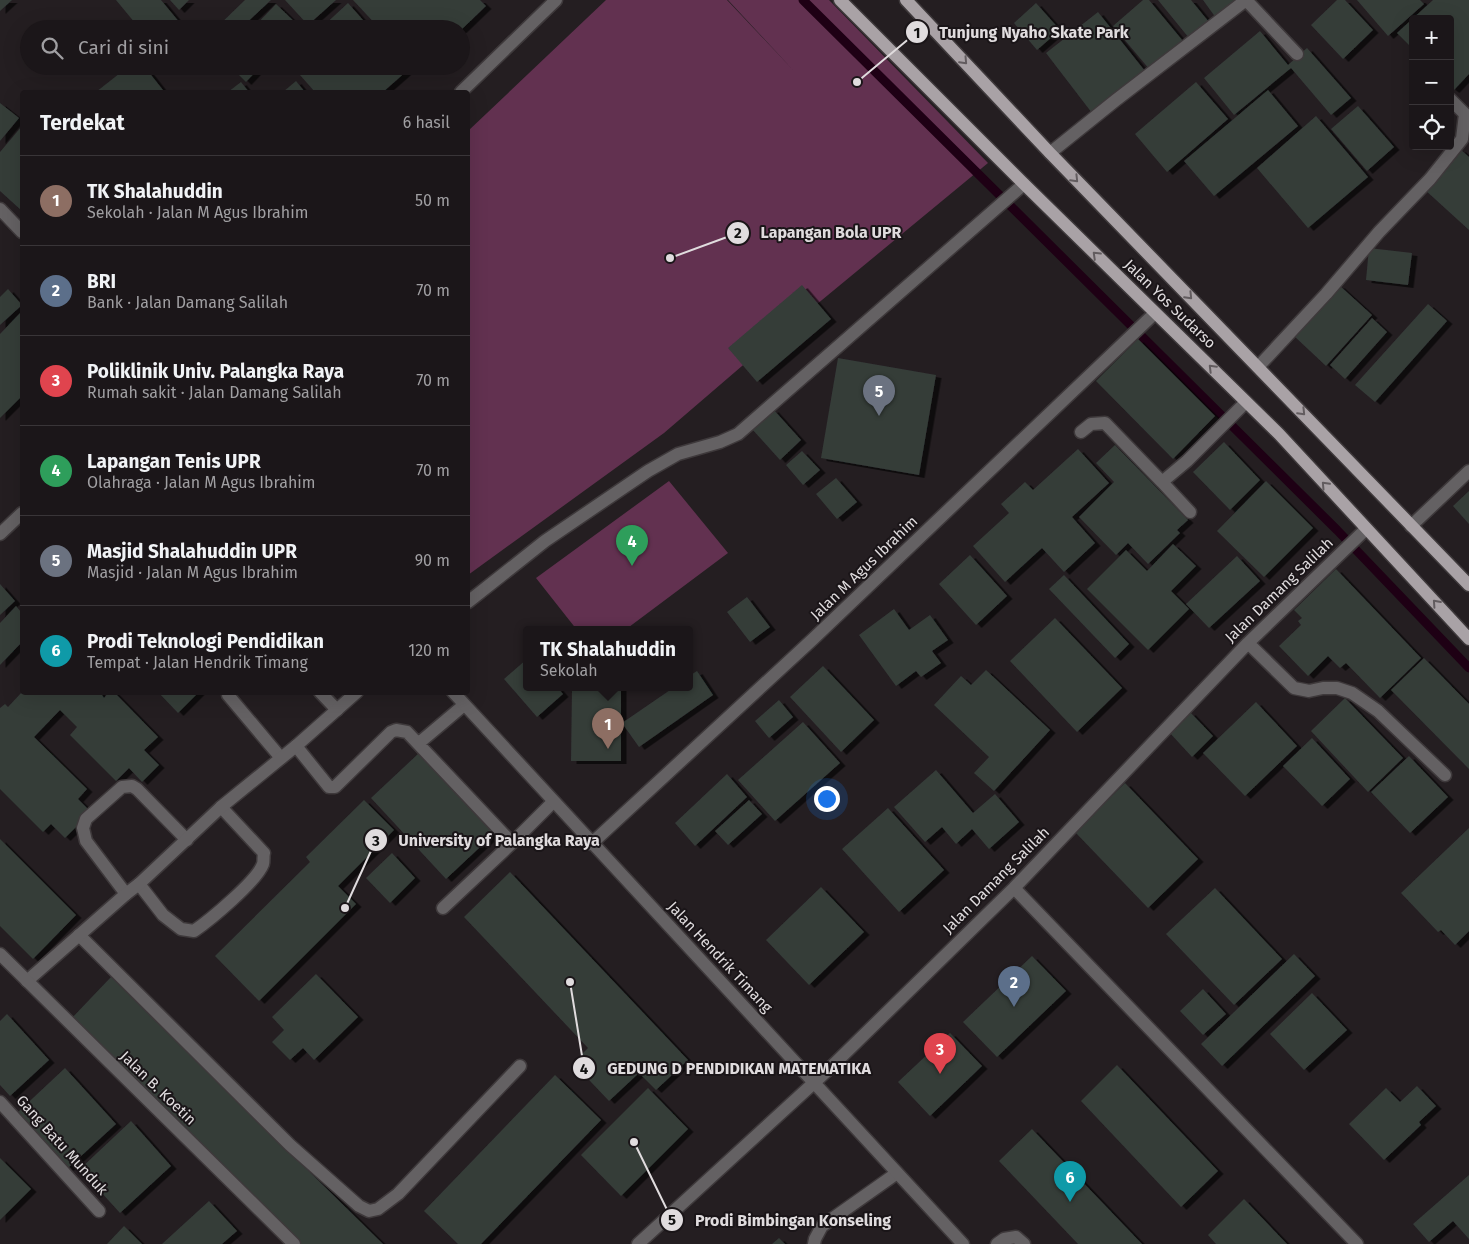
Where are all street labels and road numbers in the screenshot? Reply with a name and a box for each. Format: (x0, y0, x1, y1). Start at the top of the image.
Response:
street label: Jalan Yos Sudarso (1120, 256, 1220, 352)
street label: Jalan M Agus Ibrahim (807, 512, 921, 624)
street label: Jalan Damang Salilah (1221, 534, 1337, 646)
street label: Jalan Damang Salilah (939, 823, 1053, 937)
street label: Jalan Hendrik Timang (664, 898, 776, 1016)
street label: Jalan B. Koetin (116, 1047, 200, 1129)
street label: Gang Batu Munduk (12, 1091, 112, 1199)

